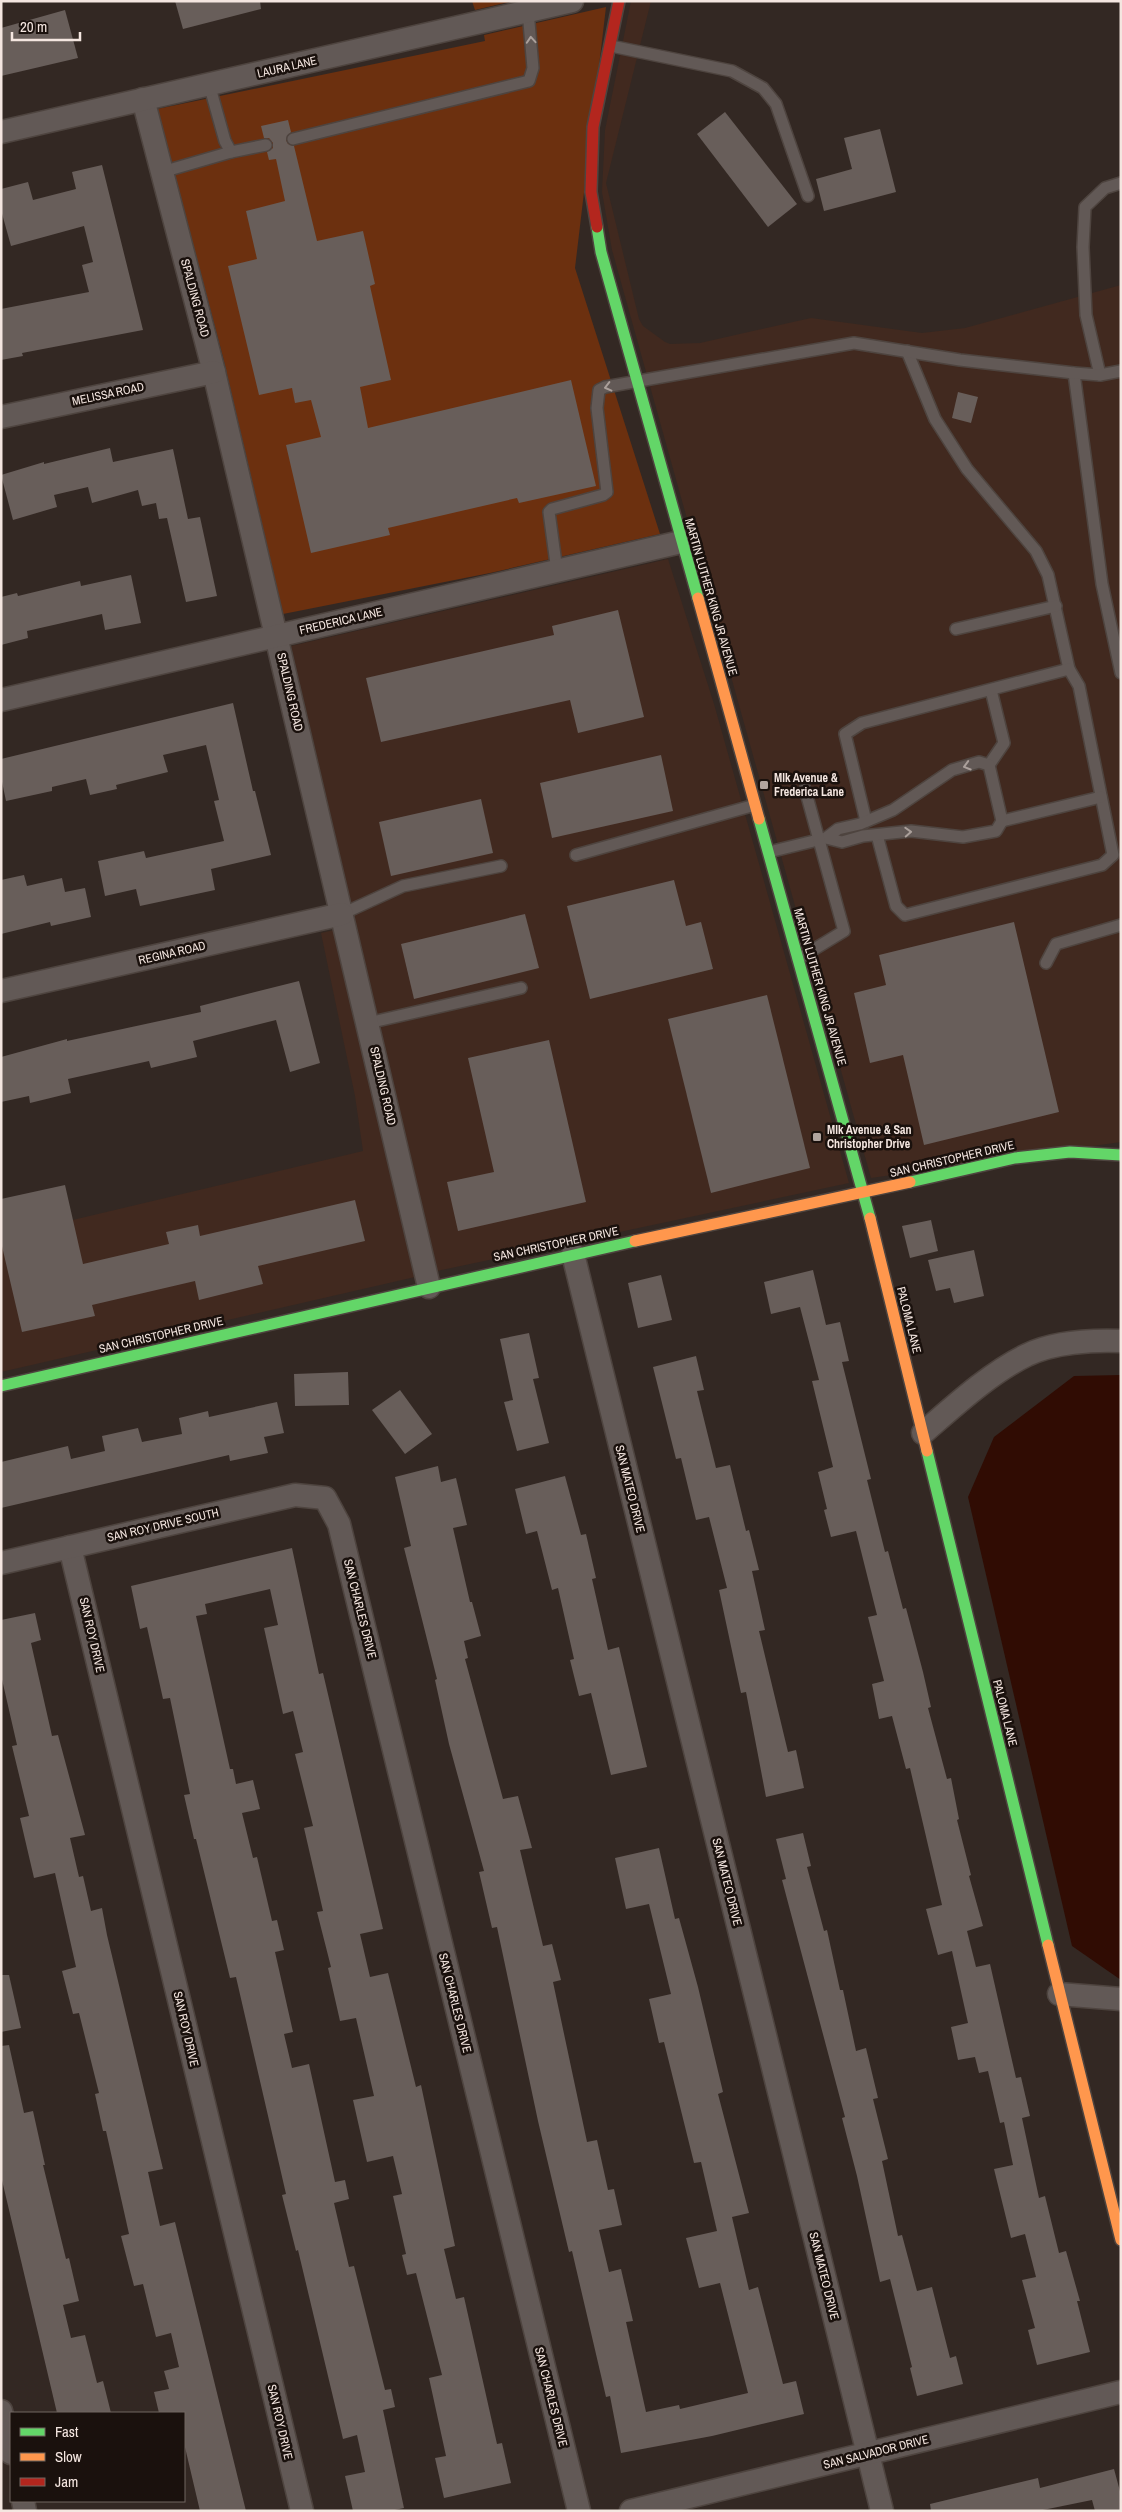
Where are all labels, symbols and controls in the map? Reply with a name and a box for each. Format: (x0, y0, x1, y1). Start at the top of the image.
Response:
scale bar (12, 10, 80, 42)
text: 20 m (20, 16, 47, 37)
one-way arrow (525, 36, 536, 44)
street label: LAURA LANE (256, 52, 318, 82)
street label: SPALDING ROAD (177, 257, 213, 339)
street label: MELISSA ROAD (70, 379, 146, 409)
one-way arrow (604, 381, 613, 392)
street label: MARTIN LUTHER KING JR AVENUE (681, 516, 741, 678)
street label: FREDERICA LANE (298, 604, 384, 638)
street label: SPALDING ROAD (273, 651, 307, 733)
one-way arrow (963, 760, 972, 771)
place label: Mlk Avenue & Frederica Lane (774, 770, 845, 800)
marker: Mlk Avenue & Frederica Lane (758, 779, 770, 791)
one-way arrow (905, 827, 913, 837)
street label: MARTIN LUTHER KING JR AVENUE (790, 906, 850, 1068)
street label: REGINA ROAD (137, 938, 207, 968)
street label: SPALDING ROAD (366, 1045, 400, 1127)
place label: Mlk Avenue & San Christopher Drive (827, 1122, 912, 1152)
marker: Mlk Avenue & San Christopher Drive (811, 1131, 823, 1143)
street label: SAN CHRISTOPHER DRIVE (888, 1137, 1016, 1181)
street label: SAN CHRISTOPHER DRIVE (492, 1223, 620, 1265)
street label: PALOMA LANE (893, 1285, 925, 1355)
street label: SAN CHRISTOPHER DRIVE (97, 1313, 225, 1357)
street label: SAN MATEO DRIVE (611, 1443, 649, 1535)
street label: SAN ROY DRIVE SOUTH (106, 1504, 220, 1546)
street label: SAN CHARLES DRIVE (340, 1557, 380, 1661)
street label: SAN ROY DRIVE (76, 1596, 108, 1674)
street label: PALOMA LANE (989, 1678, 1021, 1748)
street label: SAN MATEO DRIVE (708, 1836, 746, 1928)
street label: SAN CHARLES DRIVE (435, 1951, 475, 2055)
street label: SAN ROY DRIVE (170, 1990, 202, 2068)
street label: SAN MATEO DRIVE (805, 2230, 843, 2322)
street label: SAN CHARLES DRIVE (531, 2345, 571, 2449)
street label: SAN ROY DRIVE (264, 2383, 296, 2461)
legend (10, 2412, 185, 2502)
text: Fast (55, 2421, 79, 2442)
street label: SAN SALVADOR DRIVE (822, 2431, 930, 2473)
text: Slow (55, 2446, 82, 2467)
text: Jam (55, 2471, 78, 2492)

